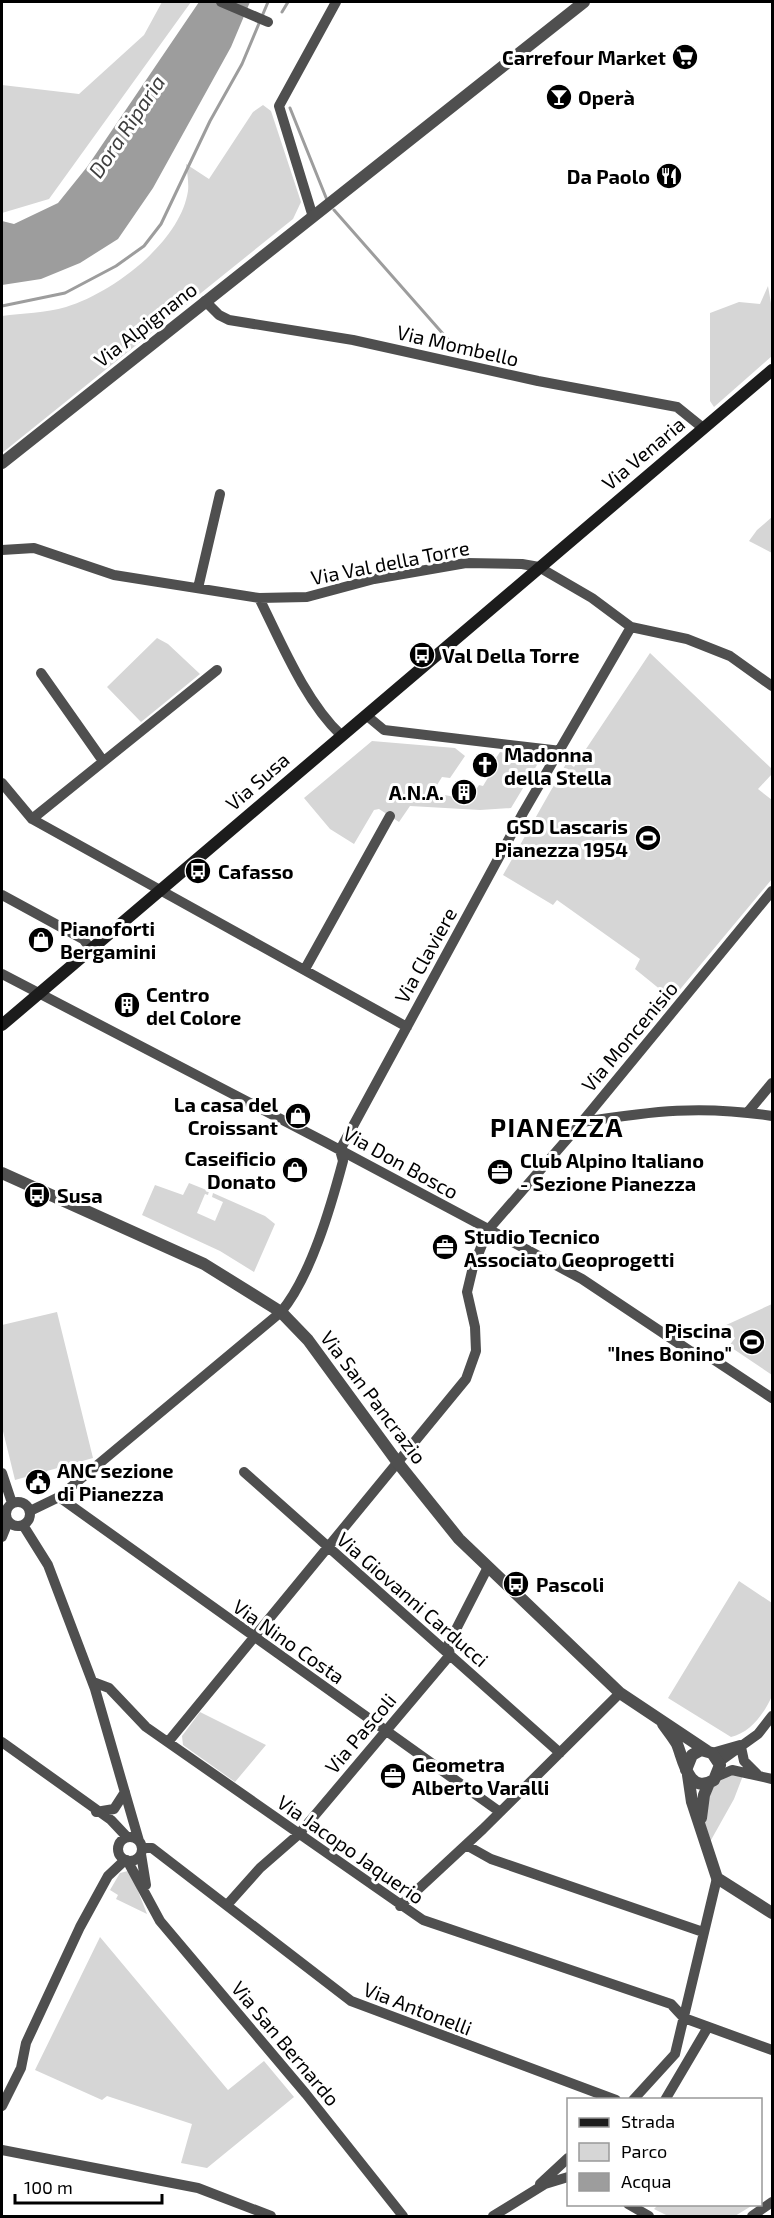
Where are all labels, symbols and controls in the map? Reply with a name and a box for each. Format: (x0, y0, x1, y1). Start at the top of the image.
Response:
supermarket icon: Carrefour Market (670, 42, 700, 72)
place label: Carrefour Market (502, 45, 666, 69)
water label: Dora Riparia (83, 70, 169, 182)
bar icon: Operà (544, 82, 574, 112)
place label: Operà (578, 85, 635, 109)
restaurant icon: Da Paolo (654, 161, 684, 191)
place label: Da Paolo (567, 164, 650, 188)
street label: Via Alpignano (89, 276, 201, 372)
street label: Via Mombello (395, 319, 521, 371)
street label: Via Venaria (597, 411, 689, 495)
street label: Via Val della Torre (309, 535, 471, 589)
bus stop icon: Val Della Torre (407, 640, 437, 670)
place label: Val Della Torre (442, 643, 579, 667)
place label: Madonna della Stella (504, 742, 612, 789)
street label: Via Susa (220, 747, 294, 815)
church icon: Madonna della Stella (470, 750, 500, 780)
building icon: A.N.A. (449, 777, 479, 807)
place label: A.N.A. (389, 780, 444, 804)
place label: GSD Lascaris Pianezza 1954 (494, 814, 628, 861)
sports icon: GSD Lascaris Pianezza 1954 (633, 823, 663, 853)
bus stop icon: Cafasso (183, 856, 213, 886)
place label: Cafasso (218, 859, 294, 883)
street label: Via Claviere (389, 903, 461, 1007)
place label: Pianoforti Bergamini (60, 916, 156, 963)
shop icon: Pianoforti Bergamini (26, 925, 56, 955)
street label: Via Moncenisio (576, 976, 682, 1096)
place label: Centro del Colore (146, 982, 241, 1029)
building icon: Centro del Colore (112, 990, 142, 1020)
place label: La casa del Croissant (174, 1092, 278, 1139)
shop icon: La casa del Croissant (283, 1101, 313, 1131)
district label: PIANEZZA (490, 1111, 624, 1142)
street label: Via Don Bosco (339, 1120, 463, 1204)
place label: Caseificio Donato (185, 1146, 276, 1193)
place label: Club Alpino Italiano - Sezione Pianezza (520, 1148, 704, 1195)
shop icon: Caseificio Donato (280, 1155, 310, 1185)
office icon: Club Alpino Italiano - Sezione Pianezza (485, 1157, 515, 1187)
bus stop icon: Susa (22, 1180, 52, 1210)
place label: Susa (57, 1183, 103, 1207)
place label: Studio Tecnico Associato Geoprogetti (464, 1224, 674, 1271)
office icon: Studio Tecnico Associato Geoprogetti (430, 1232, 460, 1262)
place label: Piscina "Ines Bonino" (607, 1318, 732, 1365)
street label: Via San Pancrazio (316, 1326, 432, 1468)
sports icon: Piscina "Ines Bonino" (737, 1327, 767, 1357)
place label: ANC sezione di Pianezza (57, 1458, 174, 1505)
public building icon: ANC sezione di Pianezza (23, 1467, 53, 1497)
street label: Via Giovanni Carducci (332, 1527, 494, 1671)
bus stop icon: Pascoli (501, 1569, 531, 1599)
place label: Pascoli (536, 1572, 604, 1596)
street label: Via Nino Costa (229, 1594, 349, 1688)
street label: Via Pascoli (320, 1688, 400, 1778)
place label: Geometra Alberto Varalli (412, 1752, 549, 1799)
office icon: Geometra Alberto Varalli (378, 1761, 408, 1791)
street label: Via Jacopo Jaquerio (273, 1789, 429, 1909)
street label: Via San Bernardo (227, 1976, 345, 2110)
street label: Via Antonelli (360, 1976, 476, 2040)
legend (567, 2098, 762, 2206)
text: Strada (621, 2110, 675, 2132)
text: Parco (621, 2140, 667, 2162)
scale bar (15, 2167, 162, 2205)
text: Acqua (621, 2170, 671, 2192)
text: 100 m (24, 2176, 73, 2198)

